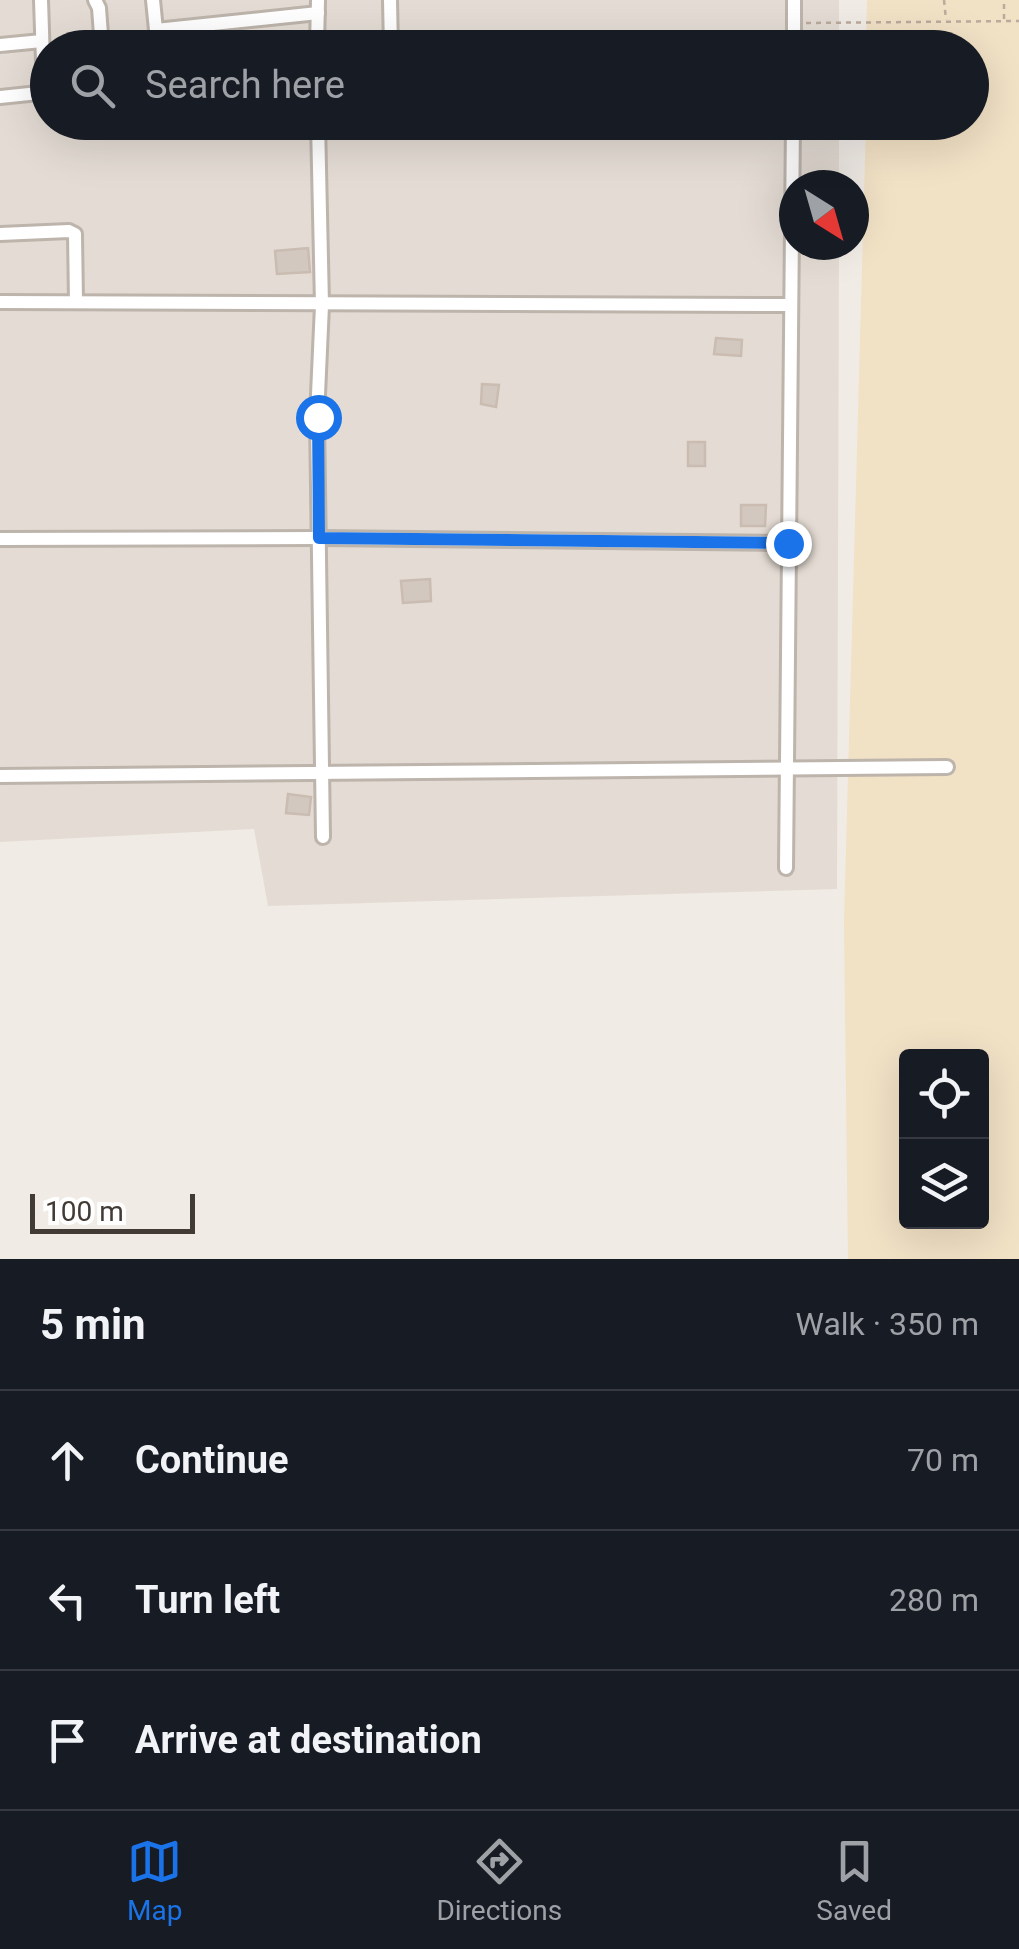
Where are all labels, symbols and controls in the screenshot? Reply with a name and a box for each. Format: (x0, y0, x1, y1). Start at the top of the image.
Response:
search box (30, 30, 989, 140)
icon: search (65, 58, 120, 113)
text: Search here (145, 63, 345, 107)
north arrow (779, 170, 869, 260)
route start (296, 395, 342, 441)
route end (766, 521, 812, 567)
map controls (899, 1049, 989, 1229)
button: locate (899, 1049, 989, 1139)
button: layers (899, 1139, 989, 1229)
scale bar (30, 1189, 195, 1234)
text: 100 m (45, 1195, 124, 1228)
text: 5 min (40, 1300, 146, 1349)
text: Walk · 350 m (796, 1305, 979, 1343)
icon: ahead (40, 1433, 95, 1488)
text: Continue (135, 1438, 289, 1482)
text: 70 m (907, 1441, 979, 1479)
icon: left (40, 1573, 95, 1628)
text: Turn left (135, 1578, 280, 1622)
text: 280 m (889, 1581, 979, 1619)
icon: arrive (40, 1713, 95, 1768)
text: Arrive at destination (135, 1718, 482, 1762)
tab: Map (127, 1834, 182, 1927)
tab: Directions (436, 1834, 562, 1927)
tab: Saved (816, 1834, 892, 1927)

